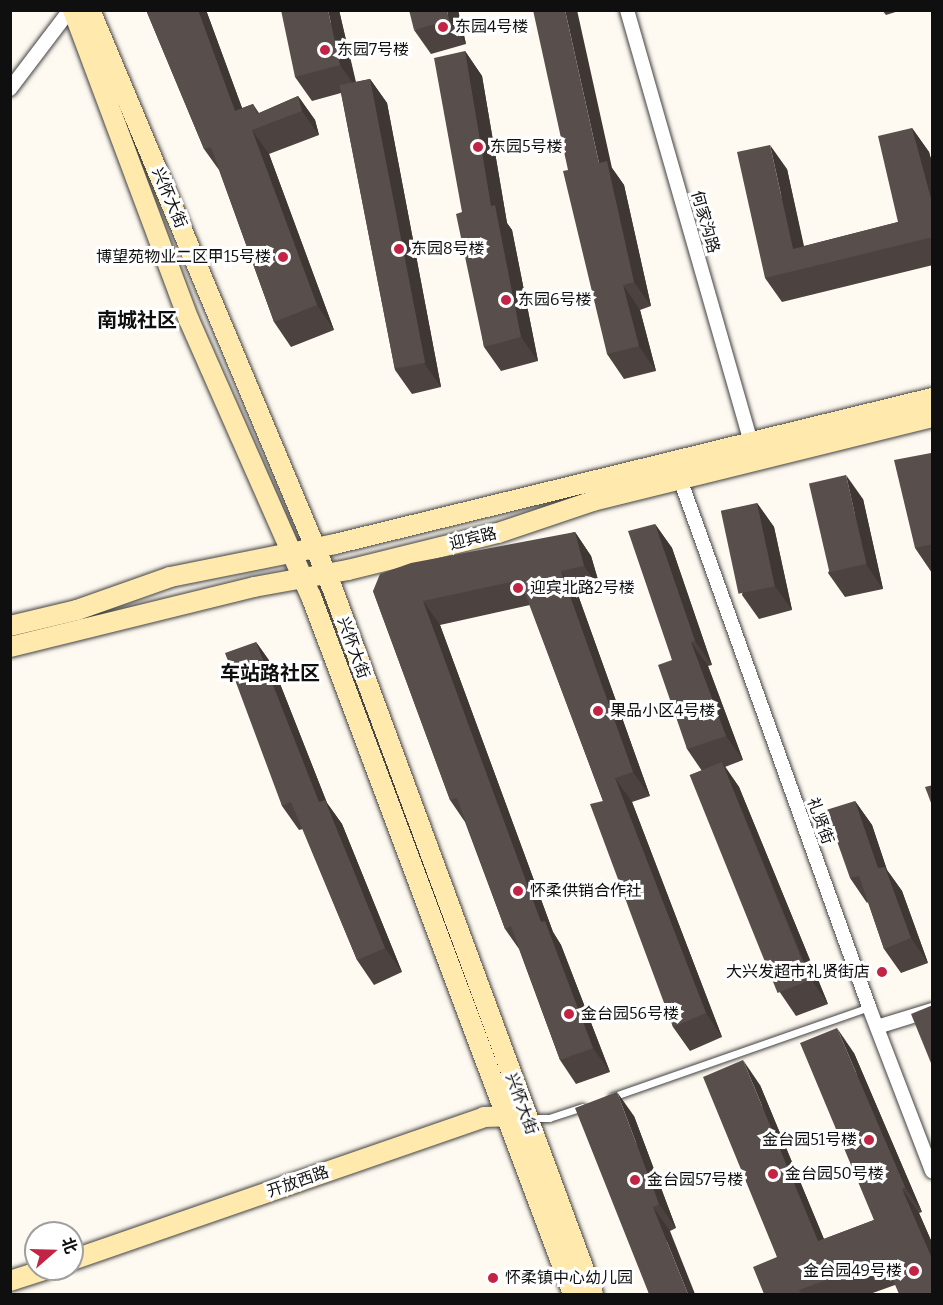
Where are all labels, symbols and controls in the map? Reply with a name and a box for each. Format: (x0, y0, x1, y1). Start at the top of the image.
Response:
place label: 东园4号楼 (455, 17, 528, 37)
marker: 东园4号楼 (436, 20, 450, 34)
place label: 东园7号楼 (337, 40, 409, 60)
marker: 东园7号楼 (318, 43, 332, 57)
place label: 东园5号楼 (490, 137, 563, 157)
marker: 东园5号楼 (471, 140, 485, 154)
street label: 兴怀大街 (148, 165, 190, 231)
street label: 何家沟路 (687, 189, 723, 255)
place label: 东园8号楼 (411, 239, 485, 259)
marker: 东园8号楼 (392, 242, 406, 256)
place label: 博望苑物业二区甲15号楼 (96, 247, 271, 267)
marker: 博望苑物业二区甲15号楼 (276, 250, 290, 264)
place label: 东园6号楼 (518, 290, 591, 310)
marker: 东园6号楼 (499, 293, 513, 307)
district label: 南城社区 (97, 308, 177, 332)
street label: 迎宾路 (447, 524, 499, 554)
place label: 迎宾北路2号楼 (530, 578, 635, 598)
marker: 迎宾北路2号楼 (511, 581, 525, 595)
street label: 兴怀大街 (333, 615, 373, 681)
district label: 车站路社区 (220, 661, 320, 685)
place label: 果品小区4号楼 (610, 701, 715, 721)
marker: 果品小区4号楼 (591, 704, 605, 718)
street label: 礼贤街 (803, 795, 837, 847)
place label: 怀柔供销合作社 (530, 881, 642, 901)
marker: 怀柔供销合作社 (511, 884, 525, 898)
place label: 大兴发超市礼贤街店 (726, 962, 870, 982)
marker: 大兴发超市礼贤街店 (875, 965, 889, 979)
place label: 金台园56号楼 (581, 1004, 679, 1024)
marker: 金台园56号楼 (562, 1007, 576, 1021)
street label: 兴怀大街 (501, 1071, 541, 1137)
place label: 金台园51号楼 (762, 1130, 857, 1150)
marker: 金台园51号楼 (862, 1133, 876, 1147)
street label: 开放西路 (265, 1163, 331, 1201)
place label: 金台园50号楼 (785, 1164, 884, 1184)
marker: 金台园50号楼 (766, 1167, 780, 1181)
place label: 金台园57号楼 (647, 1170, 743, 1190)
marker: 金台园57号楼 (628, 1173, 642, 1187)
north arrow (24, 1221, 84, 1281)
text: 北 (58, 1235, 81, 1256)
place label: 金台园49号楼 (803, 1261, 902, 1281)
marker: 金台园49号楼 (907, 1264, 921, 1278)
place label: 怀柔镇中心幼儿园 (505, 1268, 633, 1288)
marker: 怀柔镇中心幼儿园 (486, 1271, 500, 1285)

